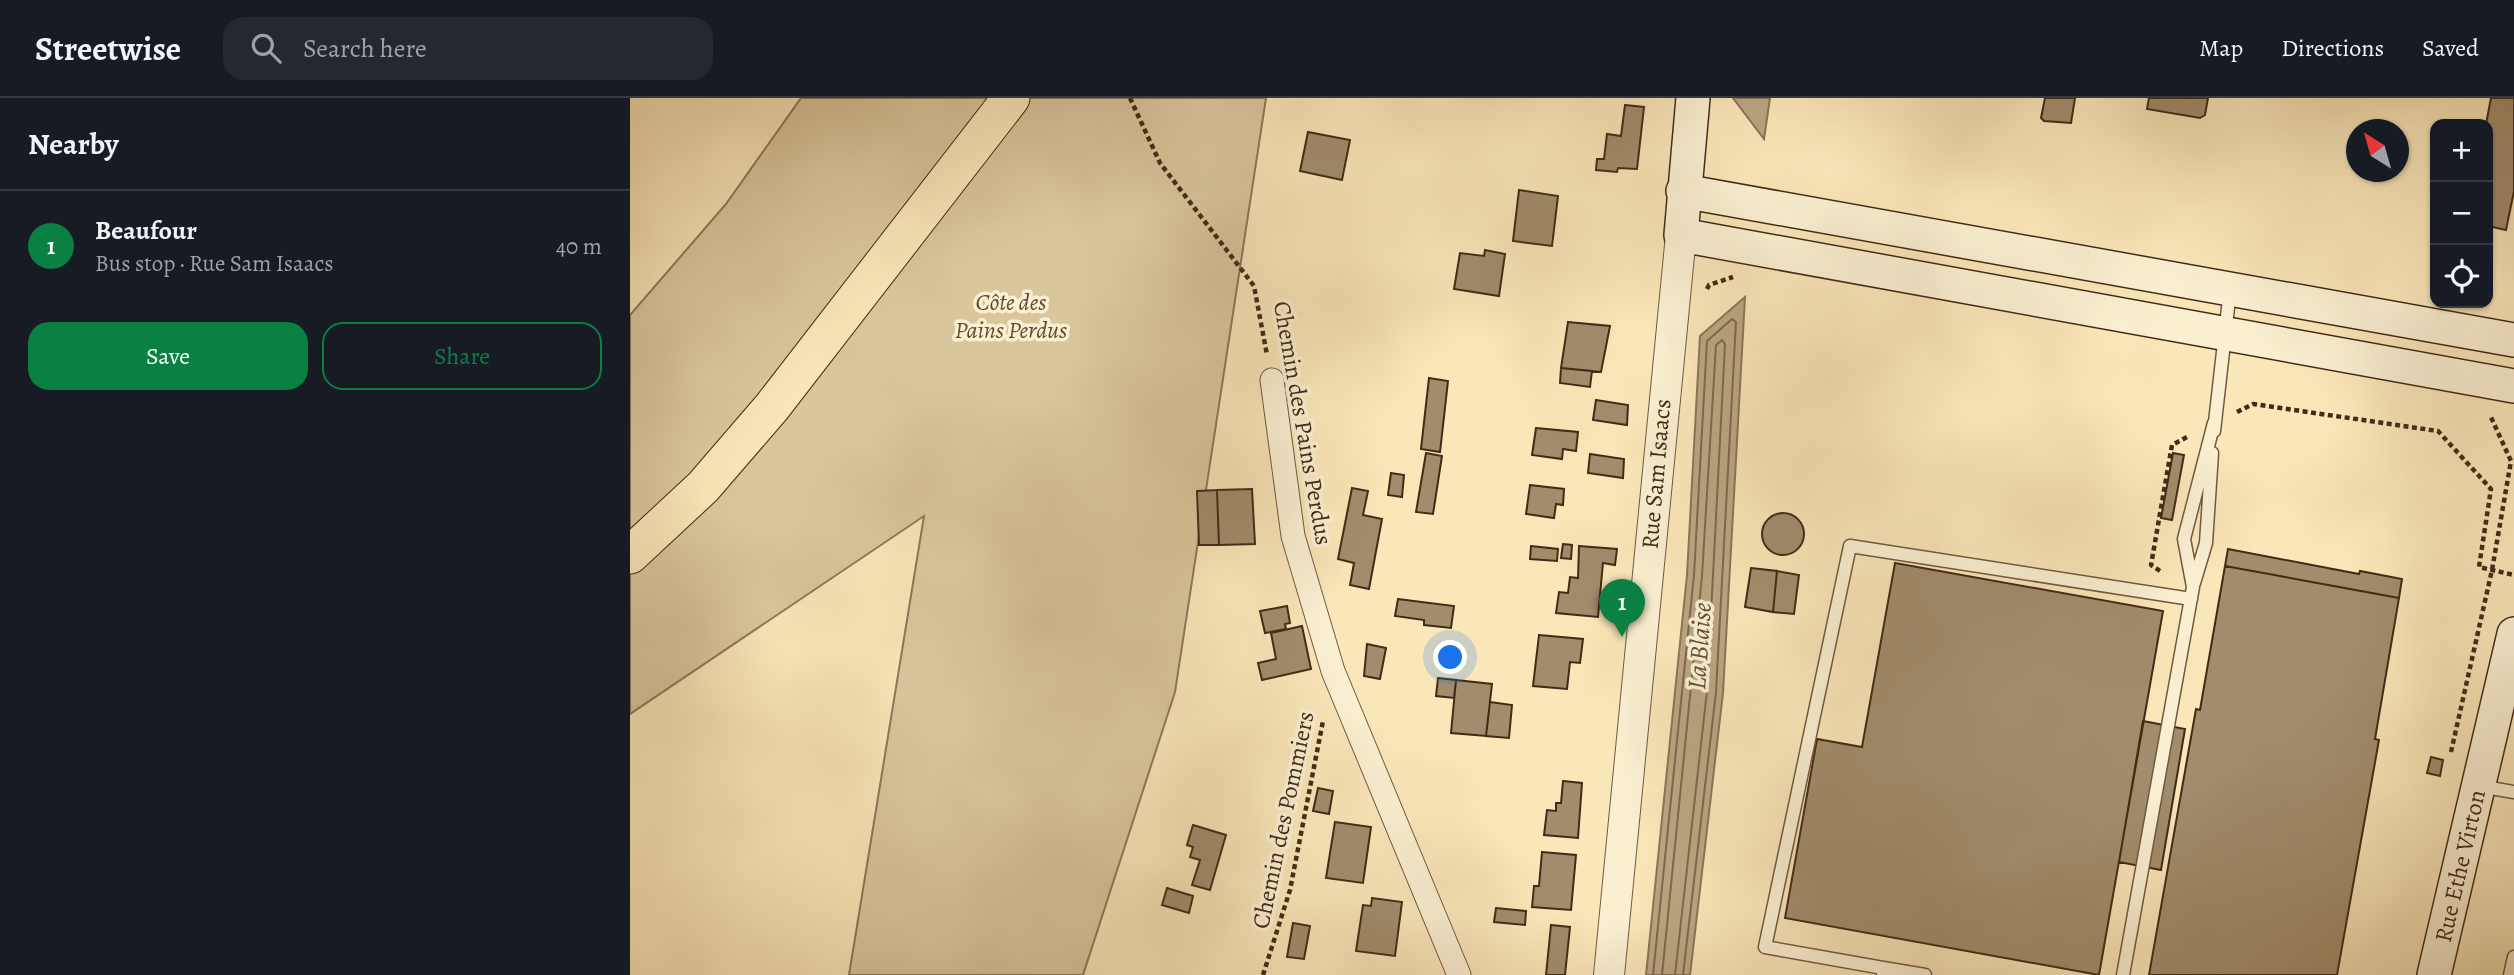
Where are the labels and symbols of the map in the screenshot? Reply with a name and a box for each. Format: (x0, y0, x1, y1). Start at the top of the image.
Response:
north arrow (2346, 119, 2409, 182)
park label: Côte des Pains Perdus (955, 286, 1067, 346)
street label: Chemin des Pains Perdus (1266, 299, 1340, 547)
street label: Rue Sam Isaacs (1633, 398, 1679, 550)
pin: 1 (1599, 579, 1645, 637)
water label: La Blaise (1679, 601, 1720, 691)
your location (1433, 640, 1467, 674)
street label: Chemin des Pommiers (1244, 708, 1322, 932)
street label: Rue Ethe Virton (2427, 787, 2493, 945)

